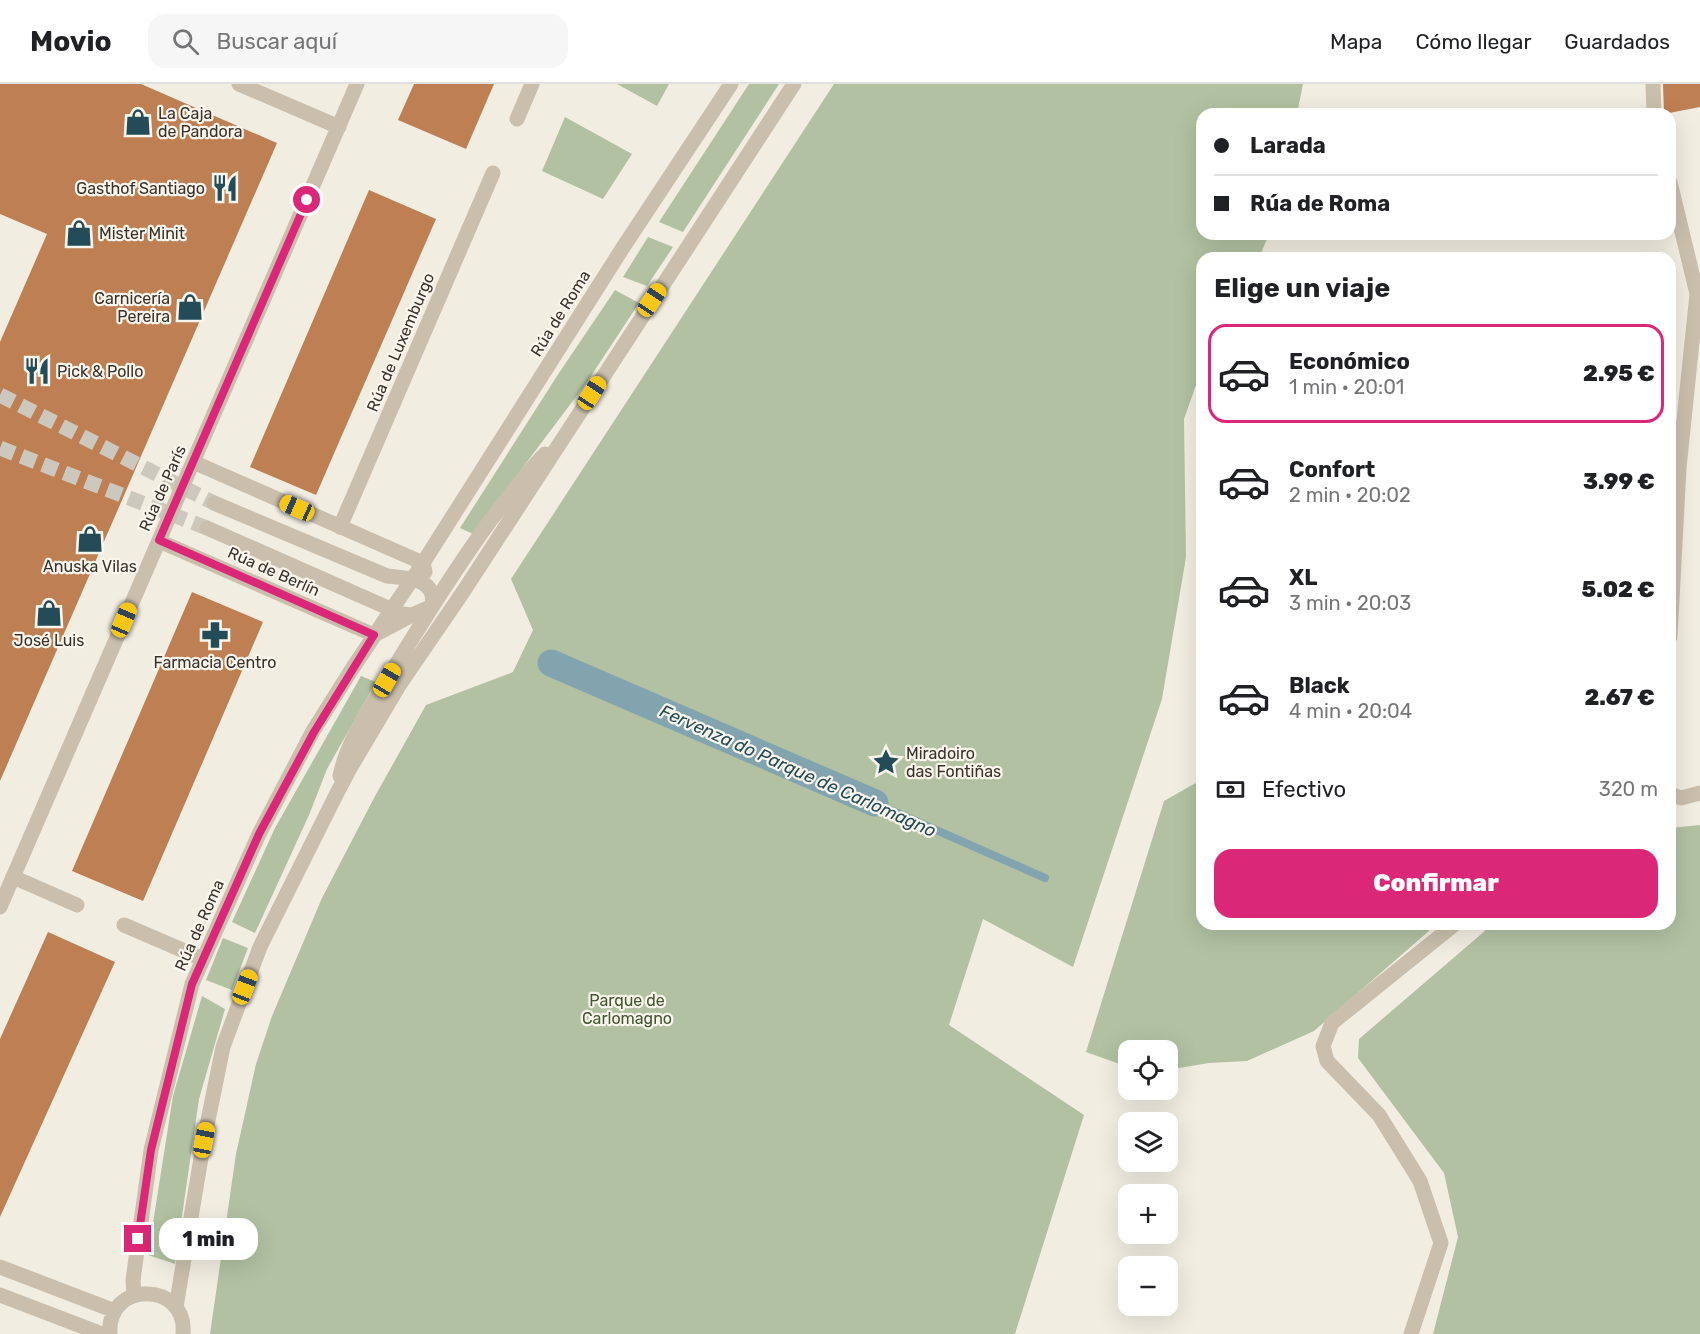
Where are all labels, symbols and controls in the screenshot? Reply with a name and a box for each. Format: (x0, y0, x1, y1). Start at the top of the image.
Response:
search box (148, 14, 568, 68)
text: Movio (30, 25, 112, 58)
icon: search (169, 25, 202, 58)
text: Buscar aquí (217, 28, 337, 55)
text: Mapa (1330, 29, 1382, 54)
text: Cómo llegar (1415, 29, 1531, 54)
text: Guardados (1564, 29, 1670, 54)
place label: La Caja de Pandora (158, 104, 243, 141)
shop icon: La Caja de Pandora (123, 107, 153, 137)
text: Larada (1250, 132, 1326, 159)
restaurant icon: Gasthof Santiago (210, 173, 240, 203)
place label: Gasthof Santiago (76, 179, 205, 198)
route start (293, 186, 320, 213)
text: Rúa de Roma (1250, 190, 1390, 217)
shop icon: Mister Minit (64, 218, 94, 248)
place label: Mister Minit (99, 224, 185, 243)
street label: Rúa de Roma (526, 267, 594, 360)
street label: Rúa de Luxemburgo (363, 270, 438, 414)
text: Elige un viaje (1214, 272, 1390, 304)
car (634, 280, 670, 320)
place label: Carnicería Pereira (94, 289, 170, 326)
shop icon: Carnicería Pereira (175, 292, 205, 322)
icon: car (1217, 347, 1271, 401)
text: Económico (1289, 348, 1410, 375)
restaurant icon: Pick & Pollo (22, 356, 52, 386)
text: 2.95 € (1583, 360, 1655, 387)
place label: Pick & Pollo (57, 362, 143, 381)
car (575, 373, 609, 413)
text: 1 min · 20:01 (1289, 375, 1404, 399)
street label: Rúa de París (135, 442, 190, 534)
icon: car (1217, 455, 1271, 509)
text: Confort (1289, 456, 1375, 483)
text: 3.99 € (1583, 468, 1655, 495)
text: 2 min · 20:02 (1289, 483, 1411, 507)
car (277, 492, 317, 524)
shop icon: Anuska Vilas (75, 524, 105, 554)
street label: Rúa de Berlín (225, 543, 323, 600)
place label: Anuska Vilas (43, 557, 137, 576)
icon: car (1217, 563, 1271, 617)
text: XL (1289, 564, 1317, 591)
text: 5.02 € (1582, 576, 1655, 603)
text: 3 min · 20:03 (1289, 591, 1411, 615)
shop icon: José Luis (34, 598, 64, 628)
car (109, 600, 139, 640)
pharmacy icon: Farmacia Centro (200, 620, 230, 650)
place label: José Luis (14, 631, 84, 650)
place label: Farmacia Centro (154, 653, 276, 672)
car (370, 660, 404, 700)
icon: car (1217, 671, 1271, 725)
text: Black (1289, 672, 1350, 699)
text: 2.67 € (1584, 684, 1655, 711)
text: 4 min · 20:04 (1289, 699, 1412, 723)
water label: Fervenza do Parque de Carlomagno (656, 700, 940, 842)
place label: Miradoiro das Fontiñas (906, 744, 1001, 781)
place icon: Miradoiro das Fontiñas (871, 747, 901, 777)
icon: cash (1214, 773, 1247, 806)
text: Efectivo (1262, 776, 1346, 803)
text: 320 m (1599, 777, 1658, 801)
button: Confirmar (1214, 849, 1658, 918)
street label: Rúa de Roma (171, 877, 228, 974)
car (230, 967, 260, 1007)
park label: Parque de Carlomagno (582, 991, 672, 1028)
map controls (1118, 1040, 1178, 1316)
button: locate (1118, 1040, 1178, 1100)
button: layers (1118, 1112, 1178, 1172)
car (192, 1121, 216, 1159)
button: + (1118, 1184, 1178, 1244)
callout: 1 min (159, 1218, 258, 1260)
route end (124, 1225, 151, 1252)
text: 1 min (182, 1227, 235, 1251)
button: − (1118, 1256, 1178, 1316)

